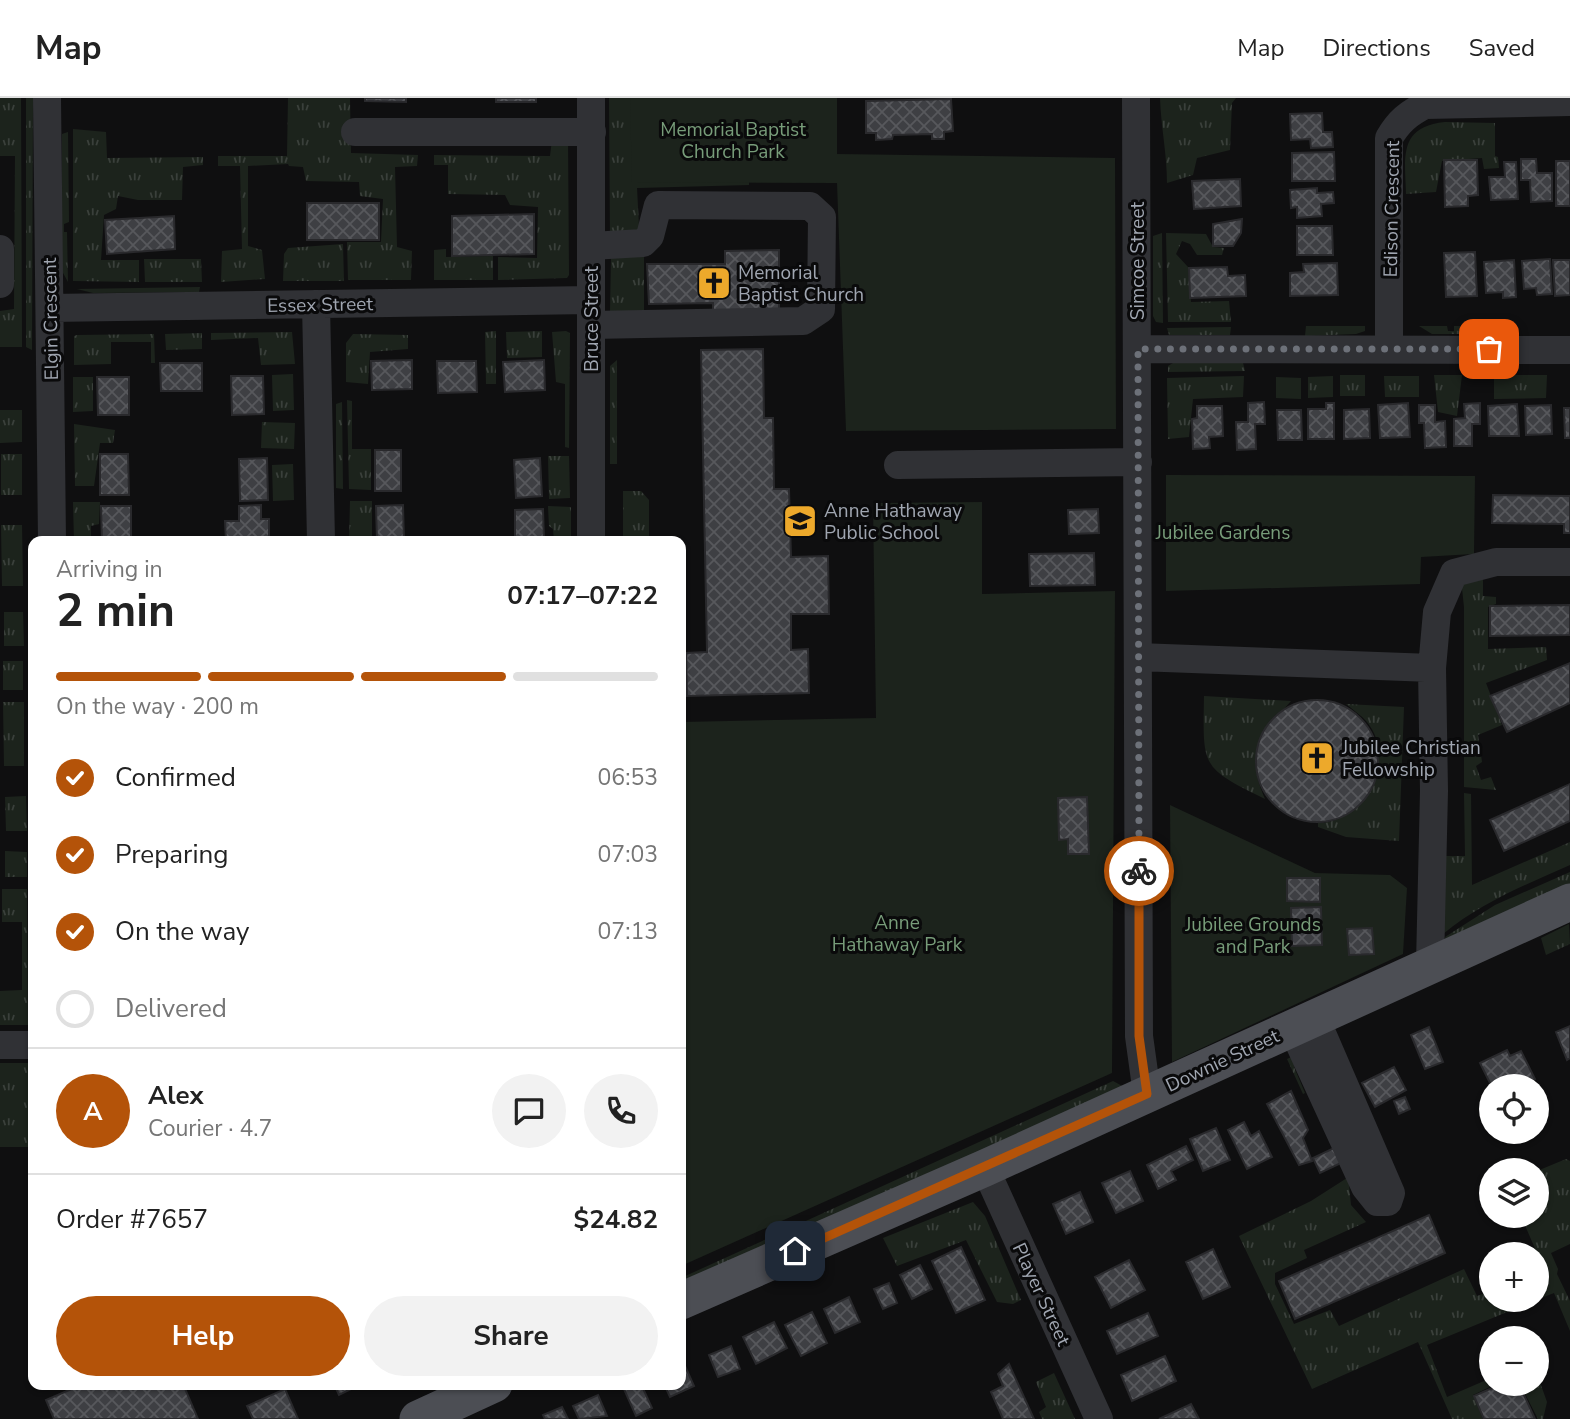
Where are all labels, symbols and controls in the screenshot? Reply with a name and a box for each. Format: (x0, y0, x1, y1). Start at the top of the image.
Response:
text: Map (35, 26, 102, 71)
text: Map (1237, 32, 1284, 64)
text: Directions (1322, 32, 1431, 64)
text: Saved (1469, 32, 1535, 64)
park label: Memorial Baptist Church Park (660, 117, 806, 165)
street label: Edison Crescent (1378, 140, 1406, 278)
street label: Simcoe Street (1125, 201, 1151, 320)
street label: Elgin Crescent (37, 257, 65, 381)
place label: Memorial Baptist Church (738, 260, 864, 308)
church icon: Memorial Baptist Church (695, 264, 733, 302)
street label: Bruce Street (579, 266, 605, 372)
street label: Essex Street (267, 291, 374, 319)
pin (1459, 319, 1519, 379)
icon: bag (1470, 330, 1508, 368)
place label: Anne Hathaway Public School (824, 498, 962, 546)
school or university icon: Anne Hathaway Public School (781, 502, 819, 540)
park label: Jubilee Gardens (1155, 520, 1290, 546)
text: Arriving in (56, 554, 163, 585)
text: 07:17–07:22 (507, 578, 658, 613)
text: 2 min (56, 579, 175, 642)
text: On the way · 200 m (56, 691, 259, 722)
place label: Jubilee Christian Fellowship (1341, 735, 1481, 783)
church icon: Jubilee Christian Fellowship (1298, 739, 1336, 777)
icon: check (56, 759, 94, 797)
text: Confirmed (115, 760, 236, 795)
text: 06:53 (598, 762, 658, 793)
icon: check (56, 836, 94, 874)
courier (1104, 836, 1174, 906)
text: Preparing (115, 837, 228, 872)
text: 07:03 (598, 839, 658, 870)
icon: bike (1120, 852, 1158, 890)
park label: Anne Hathaway Park (832, 910, 963, 958)
park label: Jubilee Grounds and Park (1184, 912, 1321, 960)
icon: check (56, 913, 94, 951)
text: On the way (115, 914, 249, 949)
text: 07:13 (598, 916, 658, 947)
text: Delivered (115, 991, 227, 1026)
street label: Downie Street (1161, 1023, 1284, 1099)
button: chat (492, 1074, 566, 1148)
button: phone (584, 1074, 658, 1148)
map controls (1479, 1074, 1549, 1396)
button: locate (1479, 1074, 1549, 1144)
text: Alex (148, 1078, 204, 1113)
text: A (83, 1094, 103, 1129)
text: Courier · 4.7 (148, 1113, 272, 1144)
button: layers (1479, 1158, 1549, 1228)
text: Order #7657 (56, 1202, 208, 1237)
text: $24.82 (574, 1202, 658, 1237)
pin (765, 1221, 825, 1281)
icon: home (776, 1232, 814, 1270)
street label: Player Street (1006, 1239, 1076, 1350)
button: + (1479, 1242, 1549, 1312)
button: Help (56, 1296, 350, 1376)
button: Share (364, 1296, 658, 1376)
button: − (1479, 1326, 1549, 1396)

